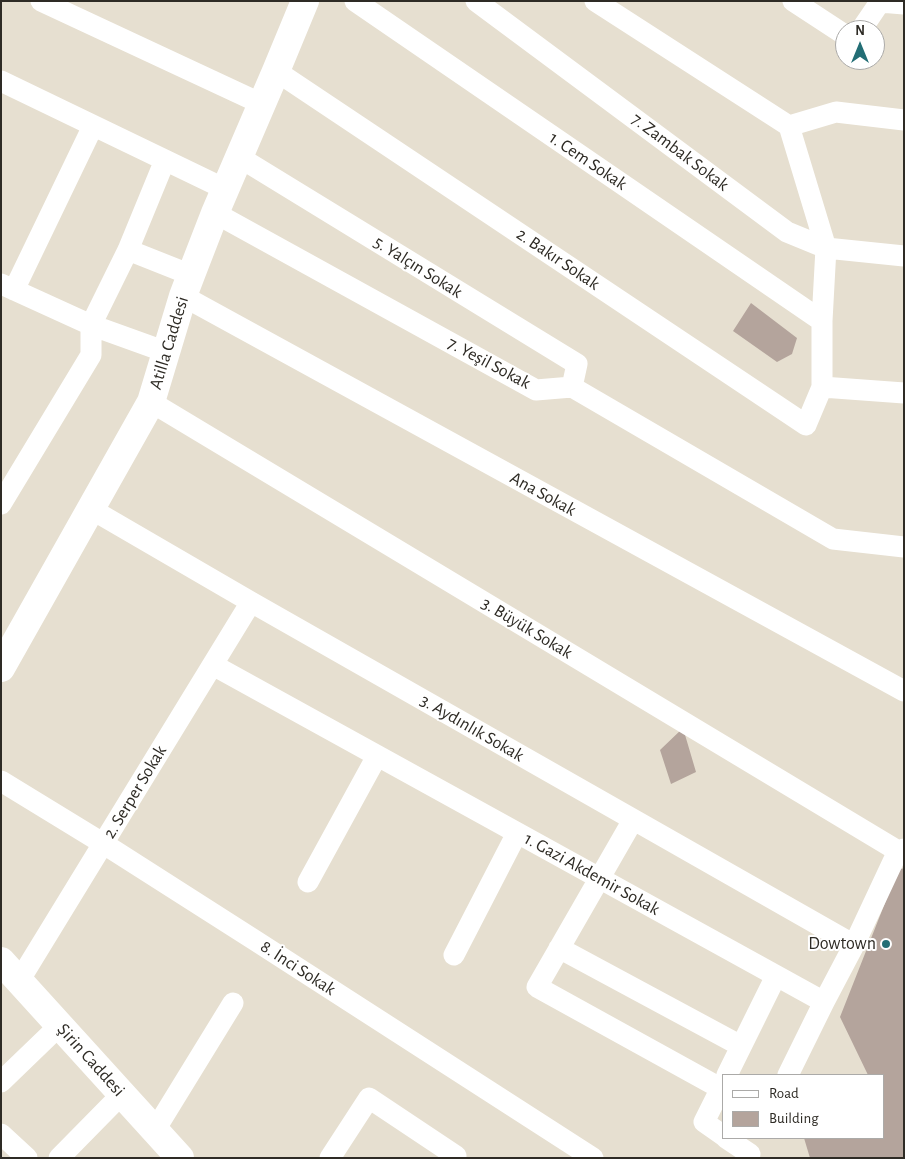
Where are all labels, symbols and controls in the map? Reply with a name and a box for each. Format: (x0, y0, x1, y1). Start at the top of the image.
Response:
north arrow (835, 20, 885, 70)
text: N (855, 24, 865, 38)
street label: 7. Zambak Sokak (627, 108, 733, 196)
street label: 1. Cem Sokak (545, 127, 631, 195)
street label: 2. Bakır Sokak (512, 223, 604, 295)
street label: 5. Yalçın Sokak (370, 231, 466, 303)
street label: Atilla Caddesi (145, 294, 193, 392)
street label: 7. Yeşil Sokak (444, 332, 534, 394)
street label: Ana Sokak (506, 467, 580, 521)
street label: 3. Büyük Sokak (478, 592, 576, 664)
street label: 3. Aydınlık Sokak (416, 690, 528, 766)
street label: 2. Serper Sokak (99, 741, 171, 843)
street label: 1. Gazi Akdemir Sokak (520, 828, 664, 920)
place label: Dowtown (808, 933, 876, 955)
street label: 8. İnci Sokak (256, 936, 340, 1000)
marker: Dowtown (880, 938, 892, 950)
street label: Şirin Caddesi (53, 1019, 129, 1101)
legend (722, 1074, 885, 1139)
text: Road (769, 1086, 799, 1101)
text: Building (769, 1111, 819, 1126)

